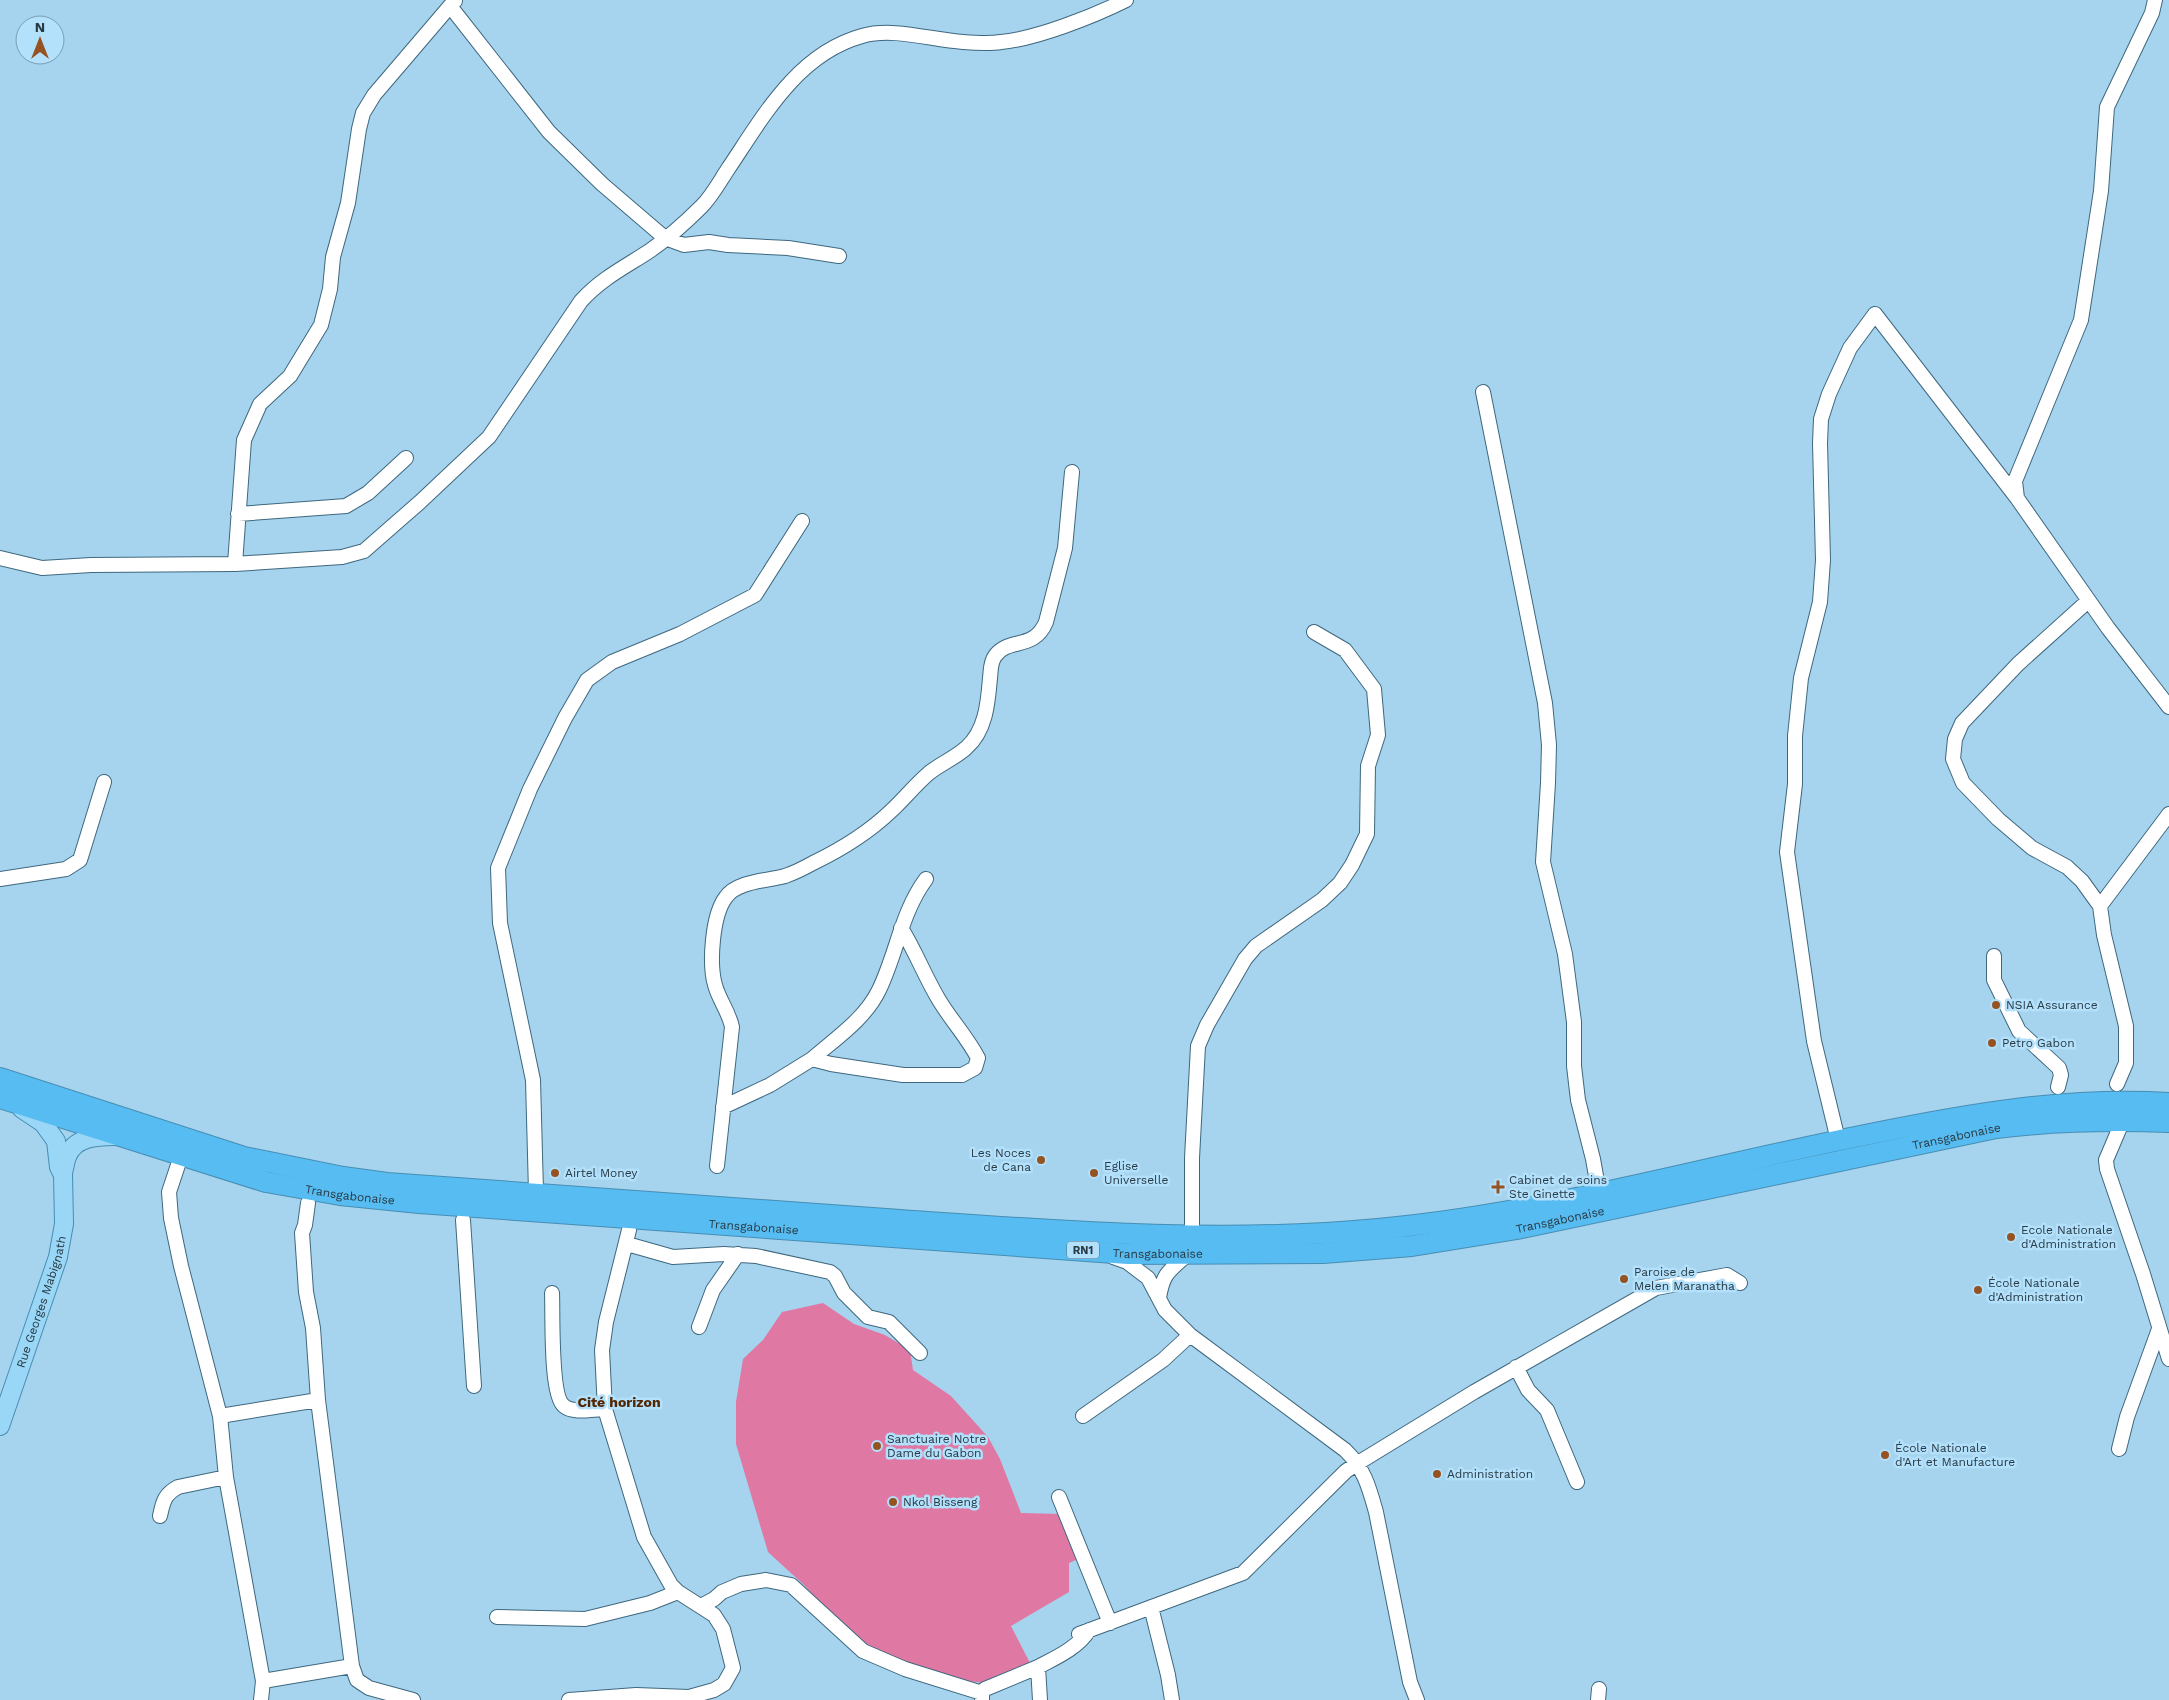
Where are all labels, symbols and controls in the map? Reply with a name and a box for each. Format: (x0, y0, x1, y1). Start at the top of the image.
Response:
north arrow (15, 15, 65, 65)
text: N (35, 19, 45, 35)
place label: NSIA Assurance (2006, 998, 2098, 1012)
marker: NSIA Assurance (1990, 999, 2002, 1011)
place label: Petro Gabon (2002, 1036, 2075, 1050)
marker: Petro Gabon (1986, 1037, 1998, 1049)
street label: Transgabonaise (1911, 1120, 2002, 1153)
place label: Les Noces de Cana (971, 1146, 1031, 1174)
marker: Les Noces de Cana (1035, 1154, 1047, 1166)
place label: Eglise Universelle (1104, 1159, 1168, 1187)
place label: Airtel Money (565, 1166, 638, 1180)
marker: Airtel Money (549, 1167, 561, 1179)
marker: Eglise Universelle (1088, 1167, 1100, 1179)
place label: Cabinet de soins Ste Ginette (1509, 1173, 1607, 1201)
marker: Cabinet de soins Ste Ginette (1491, 1180, 1505, 1194)
street label: Transgabonaise (304, 1182, 396, 1208)
street label: Transgabonaise (1514, 1204, 1606, 1236)
street label: Transgabonaise (708, 1217, 799, 1237)
place label: Ecole Nationale d'Administration (2021, 1223, 2116, 1251)
marker: Ecole Nationale d'Administration (2005, 1231, 2017, 1243)
street label: Rue Georges Mabignath (13, 1235, 69, 1370)
road number: RN1 (1067, 1242, 1099, 1258)
street label: Transgabonaise (1112, 1246, 1203, 1261)
place label: Paroise de Melen Maranatha (1634, 1265, 1735, 1293)
marker: Paroise de Melen Maranatha (1618, 1273, 1630, 1285)
place label: École Nationale d'Administration (1988, 1276, 2083, 1304)
marker: École Nationale d'Administration (1972, 1284, 1984, 1296)
district label: Cité horizon (577, 1394, 661, 1410)
place label: Sanctuaire Notre Dame du Gabon (887, 1432, 986, 1460)
marker: Sanctuaire Notre Dame du Gabon (871, 1440, 883, 1452)
place label: École Nationale d'Art et Manufacture (1895, 1441, 2015, 1469)
marker: École Nationale d'Art et Manufacture (1879, 1449, 1891, 1461)
place label: Administration (1447, 1467, 1533, 1481)
marker: Administration (1431, 1468, 1443, 1480)
place label: Nkol Bisseng (903, 1495, 978, 1509)
marker: Nkol Bisseng (887, 1496, 899, 1508)

